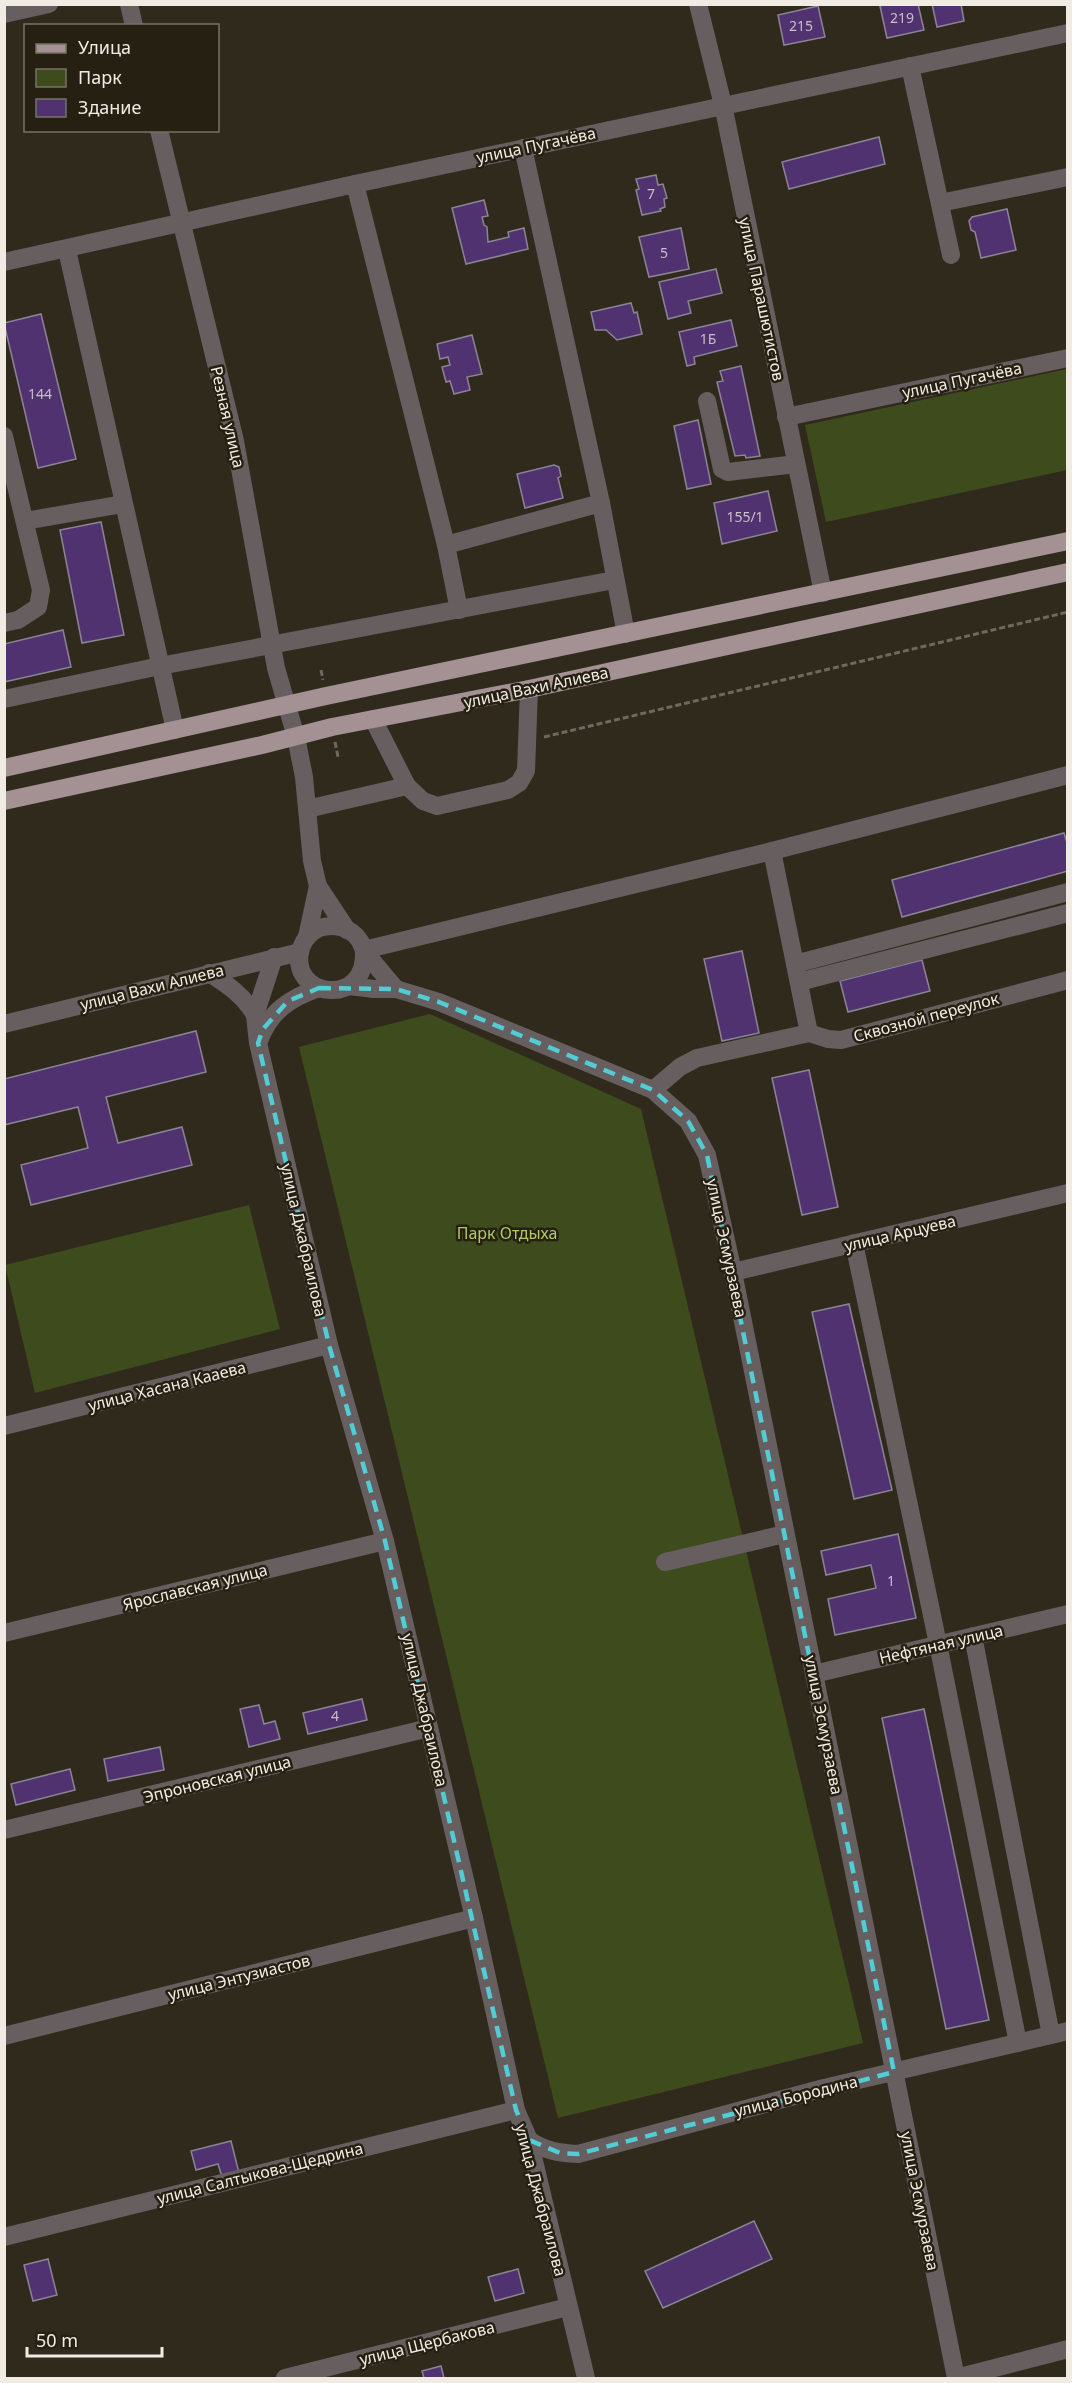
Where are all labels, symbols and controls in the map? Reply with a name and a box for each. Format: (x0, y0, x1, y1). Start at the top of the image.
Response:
house number: 219 (890, 8, 914, 27)
house number: 215 (789, 16, 813, 35)
legend (24, 24, 219, 132)
text: Улица (78, 35, 131, 59)
text: Парк (78, 65, 122, 89)
text: Здание (78, 95, 142, 119)
street label: улица Пугачёва (474, 122, 598, 168)
house number: 7 (647, 184, 655, 203)
street label: улица Парашютистов (734, 215, 790, 383)
house number: 5 (660, 243, 668, 262)
house number: 1Б (700, 329, 716, 348)
street label: улица Пугачёва (900, 357, 1024, 403)
street label: Резная улица (206, 364, 250, 470)
house number: 144 (28, 384, 52, 403)
house number: 155/1 (726, 507, 764, 526)
street label: улица Вахи Алиева (462, 661, 610, 713)
street label: улица Вахи Алиева (78, 959, 226, 1015)
street label: Сквозной переулок (851, 987, 1002, 1047)
street label: улица Джабраилова (276, 1161, 332, 1319)
street label: улица Эсмурзаева (702, 1177, 752, 1319)
street label: улица Арцуева (842, 1209, 958, 1257)
park label: Парк Отдыха (457, 1222, 557, 1244)
street label: улица Хасана Кааева (86, 1356, 248, 1416)
street label: Ярославская улица (120, 1558, 270, 1616)
house number: 1 (887, 1571, 895, 1590)
street label: Нефтяная улица (877, 1619, 1005, 1669)
street label: улица Джабраилова (397, 1631, 453, 1789)
street label: улица Эсмурзаева (800, 1654, 848, 1796)
house number: 4 (331, 1706, 339, 1725)
street label: Эпроновская улица (141, 1750, 293, 1808)
street label: улица Энтузиастов (166, 1949, 312, 2005)
street label: улица Бородина (732, 2070, 860, 2122)
street label: улица Джабраилова (510, 2121, 572, 2279)
street label: улица Эсмурзаева (896, 2130, 944, 2272)
street label: улица Салтыкова-Щедрина (155, 2137, 365, 2209)
street label: улица Щербакова (357, 2316, 497, 2370)
scale bar (27, 2320, 162, 2358)
text: 50 m (36, 2328, 78, 2352)

